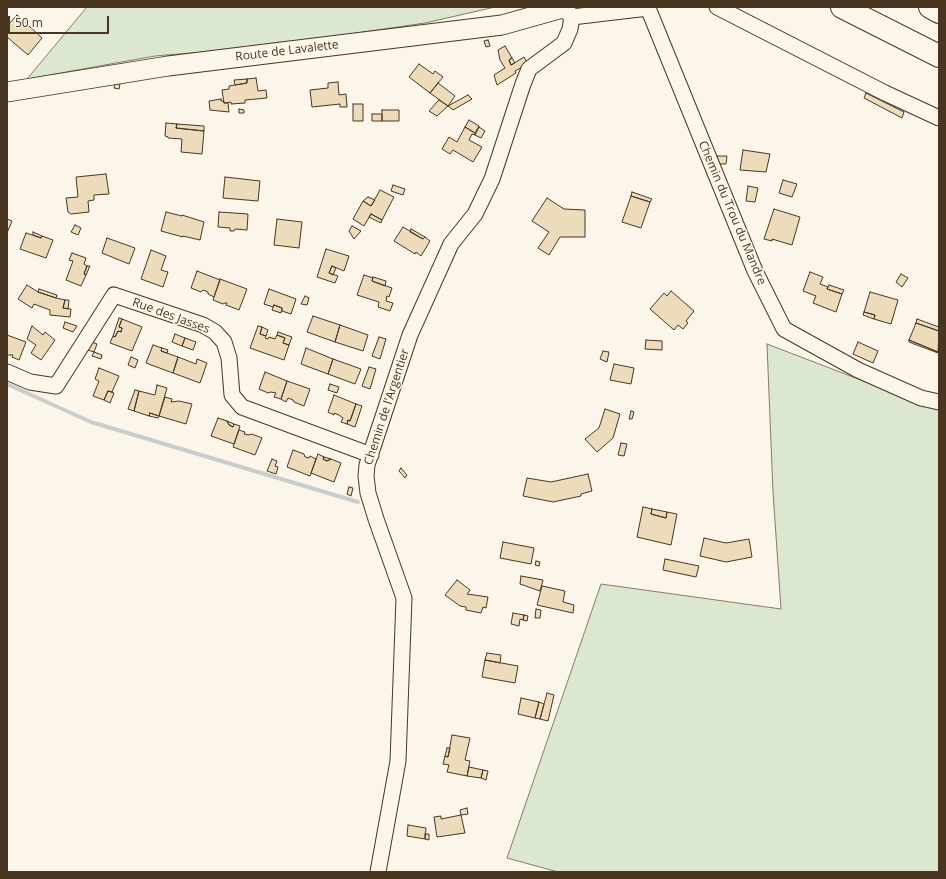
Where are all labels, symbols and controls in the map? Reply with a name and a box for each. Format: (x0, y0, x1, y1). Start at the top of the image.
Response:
scale bar (10, 8, 111, 34)
text: 50 m (15, 14, 43, 31)
street label: Route de Lavalette (235, 38, 339, 64)
street label: Chemin du Trou du Mandre (695, 139, 769, 287)
street label: Rue des Jasses (130, 295, 212, 337)
street label: Chemin de l'Argentier (361, 347, 413, 467)

